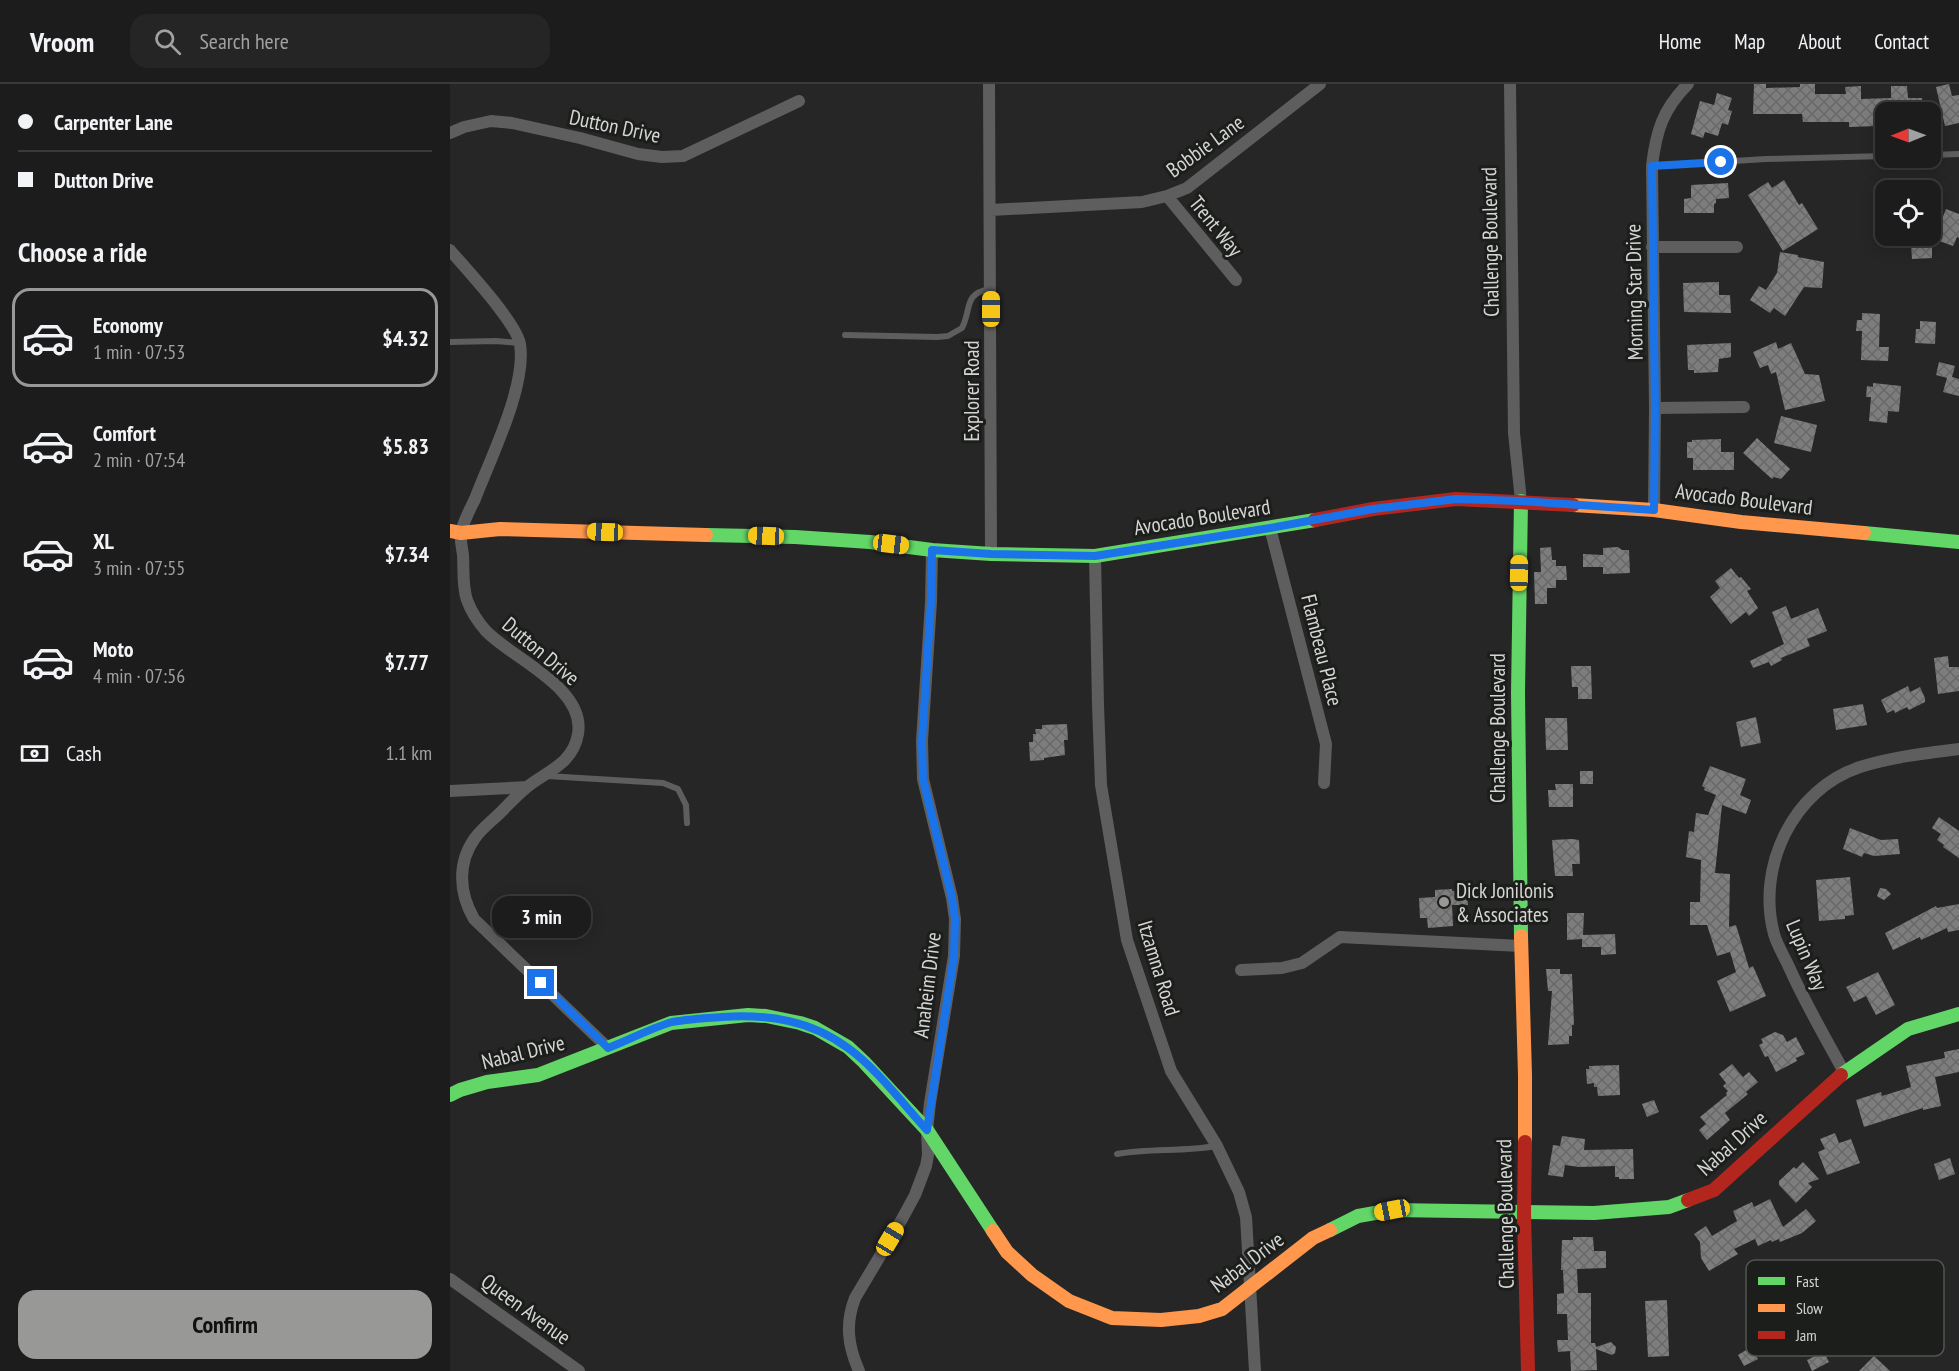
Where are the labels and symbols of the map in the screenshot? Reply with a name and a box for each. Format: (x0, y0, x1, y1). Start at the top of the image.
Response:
north arrow (1875, 102, 1941, 168)
street label: Dutton Drive (567, 103, 663, 149)
street label: Bobbie Lane (1161, 109, 1249, 183)
route start (1707, 148, 1734, 175)
street label: Challenge Boulevard (1475, 167, 1505, 317)
street label: Trent Way (1183, 190, 1249, 262)
street label: Morning Star Drive (1619, 224, 1649, 360)
car (982, 291, 1000, 327)
street label: Explorer Road (958, 340, 985, 442)
street label: Avocado Boulevard (1674, 477, 1814, 521)
street label: Avocado Boulevard (1132, 493, 1272, 541)
car (587, 522, 623, 542)
car (748, 526, 784, 546)
car (872, 533, 910, 555)
car (1510, 555, 1528, 591)
street label: Flambeau Place (1295, 591, 1349, 709)
street label: Dutton Drive (497, 611, 585, 691)
street label: Challenge Boulevard (1484, 653, 1511, 803)
place label: Dick Jonilonis & Associates (1456, 877, 1554, 928)
marker: Dick Jonilonis & Associates (1437, 895, 1451, 909)
callout: 3 min (492, 896, 590, 938)
street label: Lupin Way (1780, 916, 1834, 995)
street label: Itzamna Road (1132, 917, 1186, 1019)
street label: Anaheim Drive (907, 931, 947, 1039)
route end (527, 969, 554, 996)
street label: Nabal Drive (479, 1029, 567, 1075)
street label: Nabal Drive (1691, 1105, 1773, 1181)
street label: Challenge Boulevard (1490, 1139, 1520, 1289)
car (1373, 1198, 1411, 1222)
car (873, 1219, 907, 1259)
street label: Nabal Drive (1205, 1226, 1289, 1298)
legend (1746, 1260, 1944, 1356)
street label: Queen Avenue (476, 1267, 576, 1351)
text: Fast (1796, 1271, 1819, 1291)
text: Slow (1796, 1298, 1823, 1318)
text: Jam (1795, 1325, 1817, 1345)

